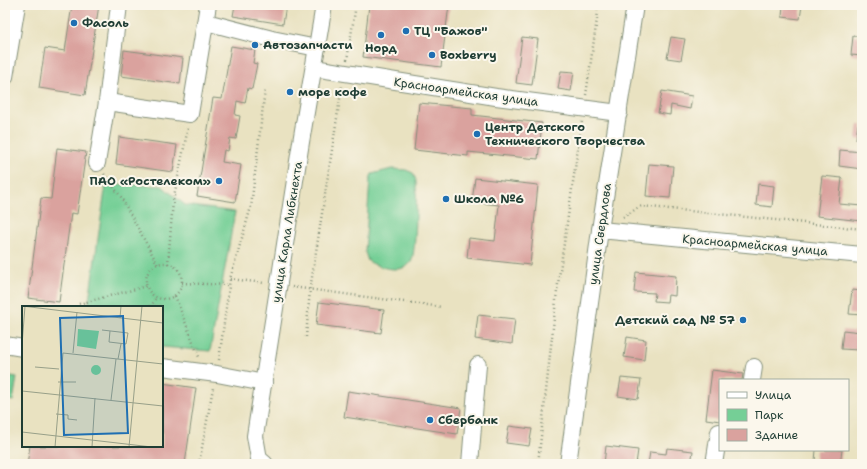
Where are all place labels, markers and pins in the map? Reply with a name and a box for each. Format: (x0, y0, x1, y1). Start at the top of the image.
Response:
place label: Фасоль (82, 15, 129, 31)
marker: Фасоль (69, 18, 79, 28)
place label: ТЦ "Бажов" (414, 23, 487, 39)
marker: ТЦ "Бажов" (401, 26, 411, 36)
marker: Норд (376, 30, 386, 40)
place label: Автозапчасти (263, 37, 353, 53)
marker: Автозапчасти (250, 40, 260, 50)
place label: Норд (365, 40, 398, 56)
place label: Boxberry (440, 47, 497, 63)
marker: Boxberry (427, 50, 437, 60)
place label: море кофе (298, 84, 367, 100)
marker: море кофе (285, 87, 295, 97)
place label: Центр Детского Технического Творчества (485, 119, 646, 149)
marker: Центр Детского Технического Творчества (472, 129, 482, 139)
place label: ПАО «Ростелеком» (90, 173, 211, 189)
marker: ПАО «Ростелеком» (214, 176, 224, 186)
place label: Школа №6 (454, 191, 524, 207)
marker: Школа №6 (441, 194, 451, 204)
place label: Детский сад № 57 (615, 312, 736, 328)
marker: Детский сад № 57 (738, 315, 748, 325)
place label: Сбербанк (438, 412, 499, 428)
marker: Сбербанк (425, 415, 435, 425)

